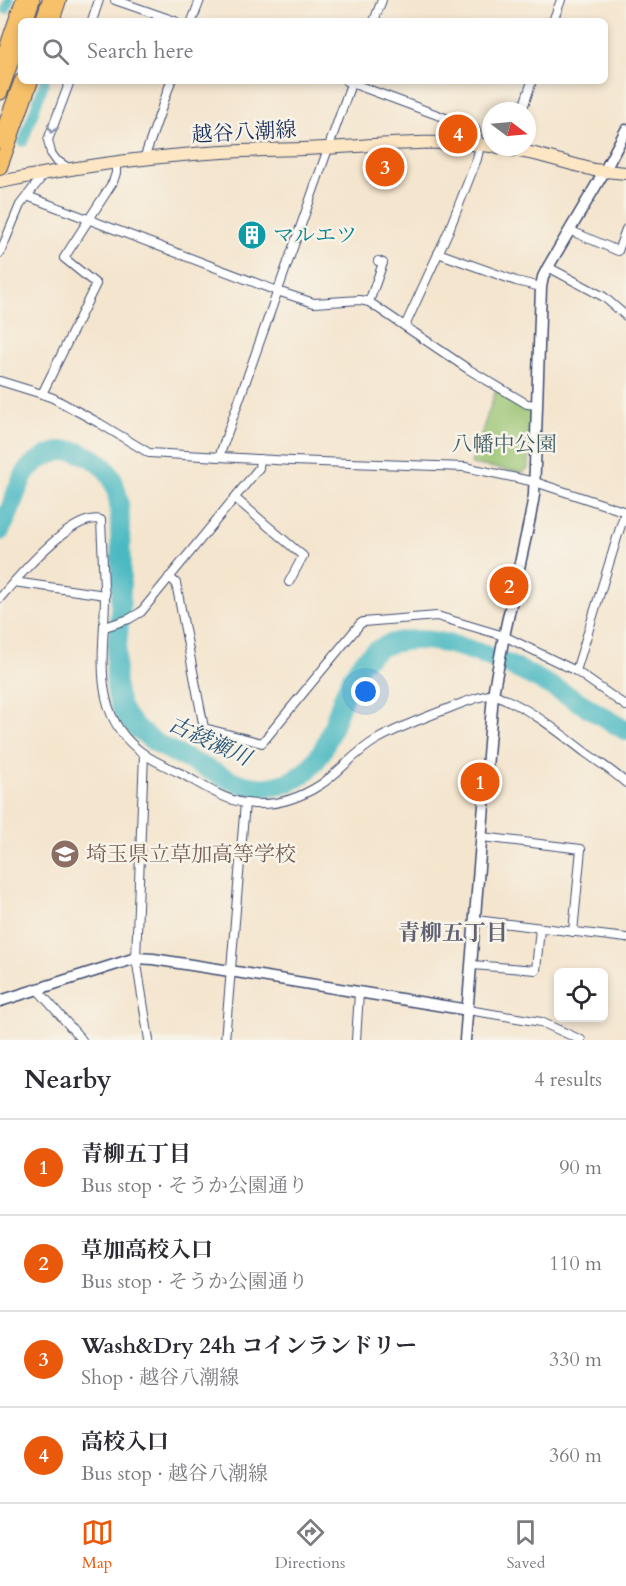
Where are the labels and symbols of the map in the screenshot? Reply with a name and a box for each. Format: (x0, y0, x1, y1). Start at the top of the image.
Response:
north arrow (482, 102, 536, 156)
pin: 4 (438, 112, 478, 156)
street label: 越谷八潮線 (191, 115, 297, 150)
one-way arrow (47, 123, 60, 134)
pin: 3 (366, 144, 404, 190)
building icon: マルエツ (236, 219, 268, 251)
place label: マルエツ (273, 221, 357, 250)
park label: 八幡中公園 (452, 430, 557, 459)
pin: 2 (490, 564, 528, 608)
your location (351, 677, 380, 706)
water label: 古綾瀬川 (163, 709, 258, 774)
pin: 1 (460, 760, 500, 804)
school or university icon: 埼玉県立草加高等学校 (49, 838, 81, 870)
place label: 埼玉県立草加高等学校 (86, 840, 296, 869)
district label: 青柳五丁目 (398, 918, 508, 948)

